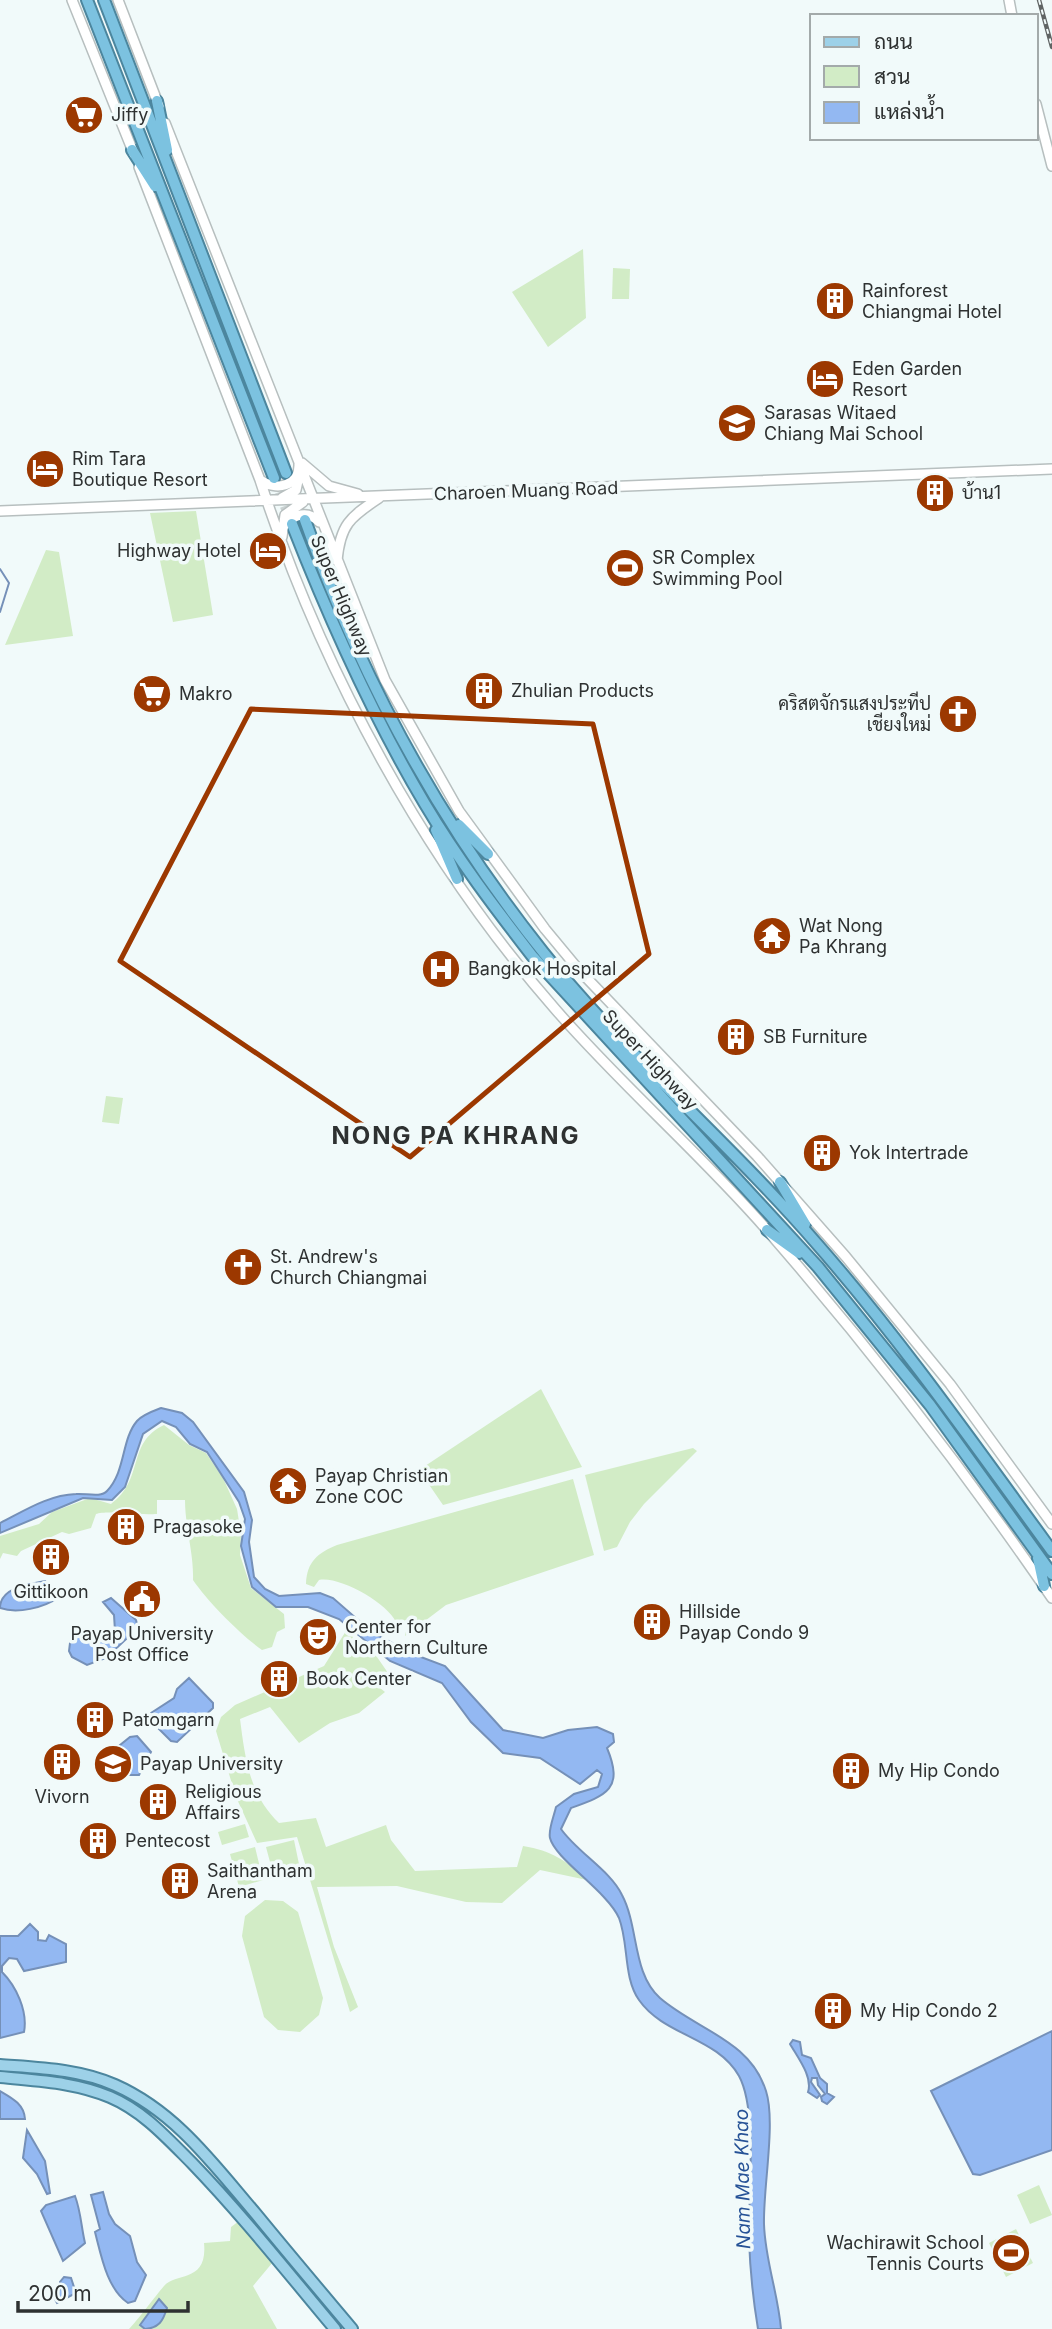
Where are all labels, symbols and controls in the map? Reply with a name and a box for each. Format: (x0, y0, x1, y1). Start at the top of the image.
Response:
legend (810, 14, 1038, 140)
text: ถนน (874, 29, 913, 54)
text: สวน (874, 64, 910, 89)
supermarket icon: Jiffy (63, 94, 105, 136)
text: แหล่งน้ำ (874, 94, 945, 124)
place label: Jiffy (111, 104, 148, 125)
building icon: Rainforest Chiangmai Hotel (814, 280, 856, 322)
place label: Rainforest Chiangmai Hotel (862, 280, 1002, 322)
hotel icon: Eden Garden Resort (804, 358, 846, 400)
place label: Eden Garden Resort (852, 358, 962, 400)
school or university icon: Sarasas Witaed Chiang Mai School (716, 402, 758, 444)
place label: Sarasas Witaed Chiang Mai School (764, 402, 923, 444)
hotel icon: Rim Tara Boutique Resort (24, 448, 66, 490)
place label: Rim Tara Boutique Resort (72, 448, 208, 490)
building icon: บ้าน1 (914, 472, 956, 514)
street label: Charoen Muang Road (433, 477, 619, 504)
place label: บ้าน1 (962, 481, 1001, 503)
hotel icon: Highway Hotel (247, 530, 289, 572)
street label: Super Highway (306, 532, 376, 660)
place label: Highway Hotel (117, 540, 241, 561)
sports icon: SR Complex Swimming Pool (604, 547, 646, 589)
place label: SR Complex Swimming Pool (652, 547, 783, 589)
building icon: Zhulian Products (463, 670, 505, 712)
supermarket icon: Makro (131, 673, 173, 715)
place label: Zhulian Products (511, 680, 654, 701)
place label: Makro (179, 683, 233, 704)
place label: คริสตจักรแสงประทีป เชียงใหม่ (778, 691, 931, 735)
church icon: คริสตจักรแสงประทีป เชียงใหม่ (937, 693, 979, 735)
temple icon: Wat Nong Pa Khrang (751, 915, 793, 957)
place label: Wat Nong Pa Khrang (799, 915, 887, 957)
hospital icon: Bangkok Hospital (420, 948, 462, 990)
place label: Bangkok Hospital (468, 958, 616, 979)
street label: Super Highway (598, 1005, 702, 1114)
building icon: SB Furniture (715, 1016, 757, 1058)
place label: SB Furniture (763, 1026, 868, 1047)
district label: NONG PA KHRANG (331, 1121, 581, 1150)
building icon: Yok Intertrade (801, 1132, 843, 1174)
place label: Yok Intertrade (849, 1142, 969, 1163)
church icon: St. Andrew's Church Chiangmai (222, 1246, 264, 1288)
place label: St. Andrew's Church Chiangmai (270, 1246, 427, 1288)
temple icon: Payap Christian Zone COC (267, 1465, 309, 1507)
place label: Payap Christian Zone COC (315, 1465, 448, 1507)
building icon: Pragasoke (105, 1506, 147, 1548)
place label: Pragasoke (153, 1516, 243, 1537)
building icon: Gittikoon (30, 1536, 72, 1578)
public building icon: Payap University Post Office (121, 1578, 163, 1620)
place label: Gittikoon (13, 1581, 89, 1602)
building icon: Hillside Payap Condo 9 (631, 1601, 673, 1643)
place label: Hillside Payap Condo 9 (679, 1601, 809, 1643)
theatre icon: Center for Northern Culture (297, 1616, 339, 1658)
place label: Center for Northern Culture (345, 1616, 488, 1658)
place label: Payap University Post Office (70, 1623, 214, 1665)
building icon: Book Center (258, 1658, 300, 1700)
place label: Book Center (306, 1668, 412, 1689)
building icon: Patomgarn (74, 1699, 116, 1741)
place label: Patomgarn (122, 1709, 215, 1730)
building icon: Vivorn (41, 1741, 83, 1783)
school or university icon: Payap University (92, 1743, 134, 1785)
building icon: My Hip Condo (830, 1750, 872, 1792)
place label: Payap University (140, 1753, 283, 1774)
place label: My Hip Condo (878, 1760, 1000, 1781)
building icon: Religious Affairs (137, 1781, 179, 1823)
place label: Religious Affairs (185, 1781, 262, 1823)
place label: Vivorn (34, 1786, 90, 1807)
building icon: Pentecost (77, 1820, 119, 1862)
place label: Pentecost (125, 1830, 210, 1851)
building icon: Saithantham Arena (159, 1860, 201, 1902)
place label: Saithantham Arena (207, 1860, 313, 1902)
building icon: My Hip Condo 2 (812, 1990, 854, 2032)
place label: My Hip Condo 2 (860, 2000, 998, 2021)
water label: Nam Mae Khao (730, 2109, 755, 2249)
place label: Wachirawit School Tennis Courts (826, 2232, 984, 2274)
sports icon: Wachirawit School Tennis Courts (990, 2232, 1032, 2274)
scale bar (18, 2270, 187, 2314)
text: 200 m (28, 2281, 92, 2306)

